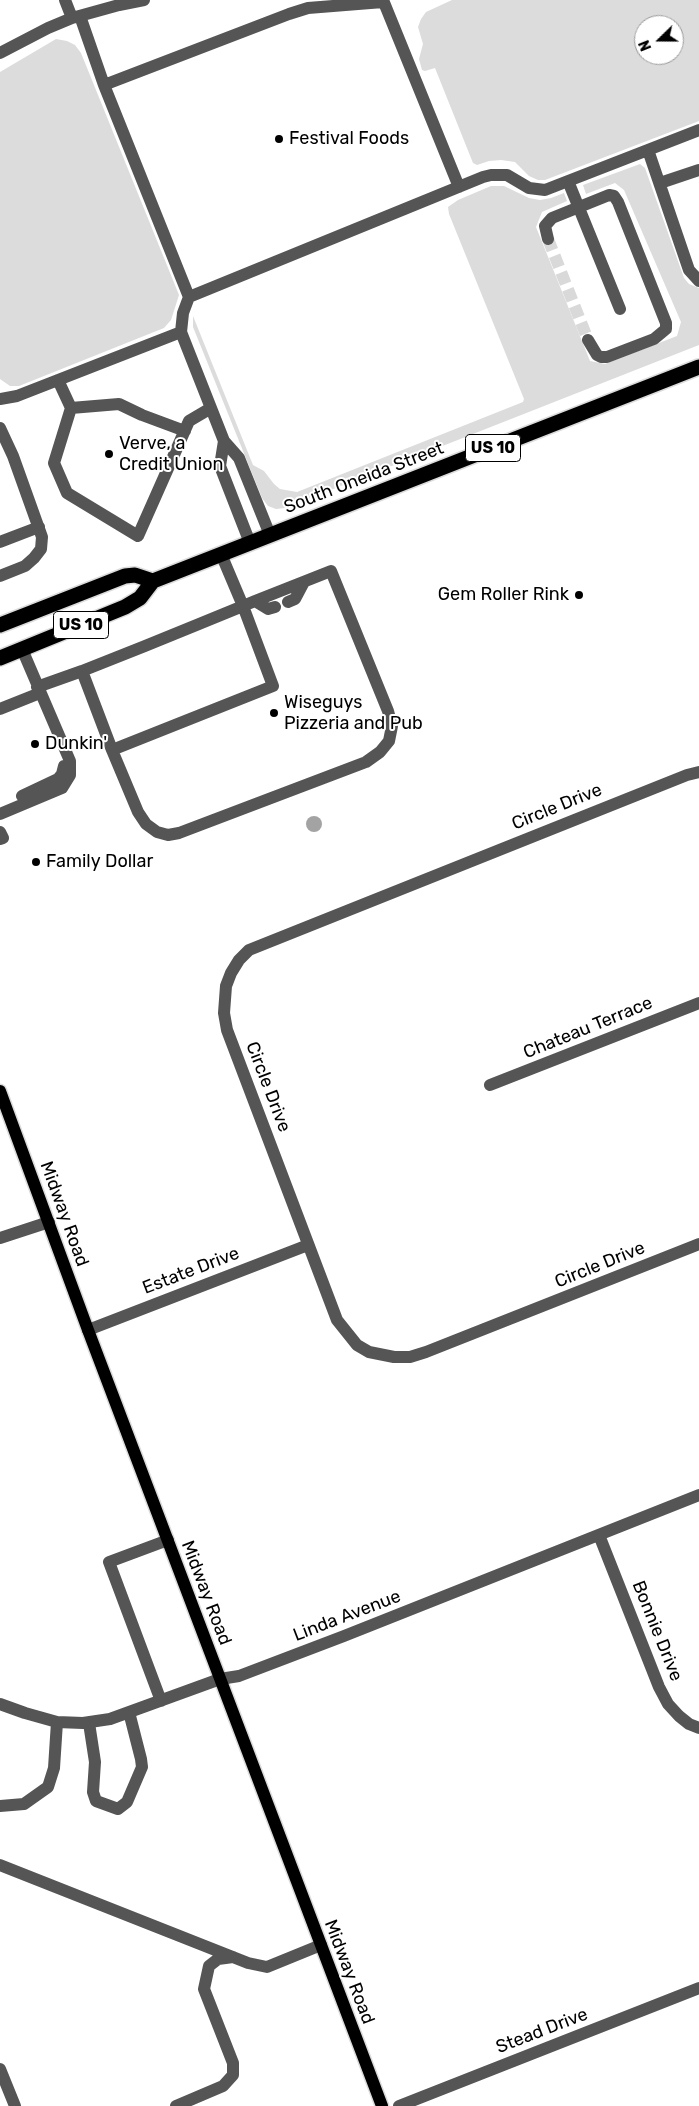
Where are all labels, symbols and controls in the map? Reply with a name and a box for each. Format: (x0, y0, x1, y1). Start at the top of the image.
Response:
north arrow (634, 15, 684, 65)
text: N (636, 38, 655, 53)
place label: Festival Foods (289, 128, 409, 150)
marker: Festival Foods (273, 133, 285, 145)
place label: Verve, a Credit Union (119, 433, 223, 476)
road number: US 10 (466, 434, 520, 462)
street label: South Oneida Street (281, 438, 447, 518)
marker: Verve, a Credit Union (103, 448, 115, 460)
place label: Gem Roller Rink (438, 584, 569, 606)
marker: Gem Roller Rink (573, 589, 585, 601)
road number: US 10 (54, 612, 108, 638)
place label: Wiseguys Pizzeria and Pub (284, 692, 423, 734)
marker: Wiseguys Pizzeria and Pub (268, 707, 280, 719)
place label: Dunkin' (45, 733, 107, 755)
marker: Dunkin' (29, 738, 41, 750)
street label: Circle Drive (509, 779, 605, 835)
place label: Family Dollar (46, 851, 153, 873)
marker: Family Dollar (30, 856, 42, 868)
street label: Chateau Terrace (520, 992, 656, 1064)
street label: Circle Drive (241, 1039, 295, 1135)
street label: Midway Road (35, 1159, 93, 1269)
street label: Circle Drive (552, 1237, 648, 1293)
street label: Estate Drive (140, 1243, 242, 1299)
street label: Midway Road (176, 1538, 236, 1648)
street label: Bonnie Drive (627, 1578, 687, 1684)
street label: Linda Avenue (290, 1586, 404, 1646)
street label: Midway Road (319, 1917, 379, 2027)
street label: Stead Drive (493, 2004, 591, 2058)

